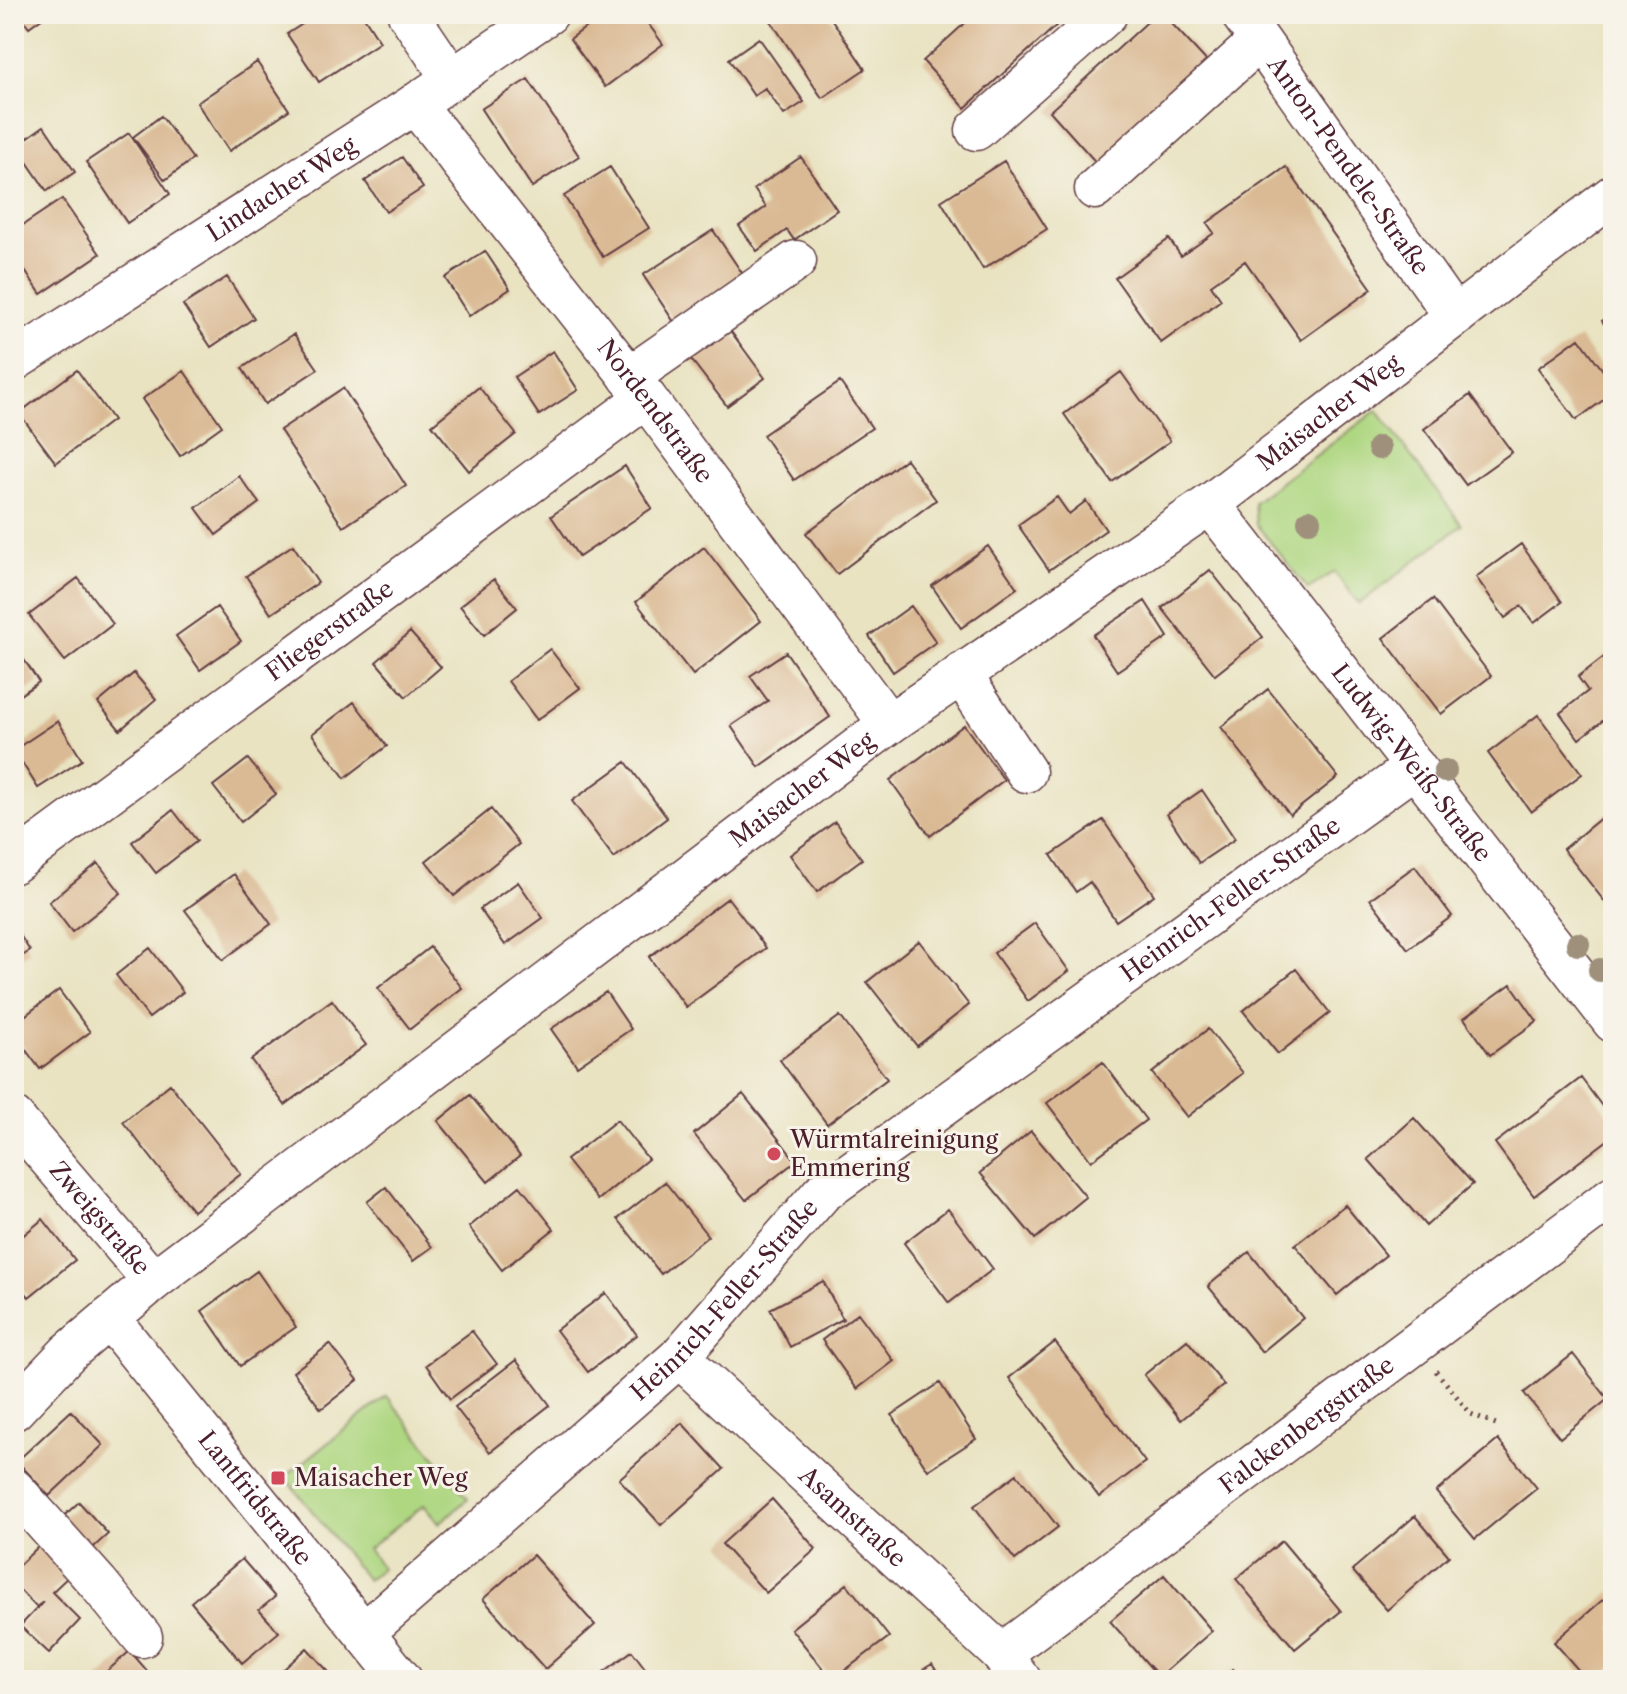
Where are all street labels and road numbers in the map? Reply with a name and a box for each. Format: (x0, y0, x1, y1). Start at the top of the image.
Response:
street label: Anton-Pendele-Straße (1261, 50, 1436, 281)
street label: Lindacher Weg (201, 130, 362, 248)
street label: Nordendstraße (591, 333, 719, 489)
street label: Maisacher Weg (1251, 348, 1407, 477)
street label: Fliegerstraße (260, 574, 399, 687)
street label: Ludwig-Weiß-Straße (1326, 658, 1498, 867)
street label: Maisacher Weg (724, 725, 880, 853)
street label: Heinrich-Feller-Straße (1115, 811, 1346, 988)
street label: Zweigstraße (44, 1156, 156, 1281)
street label: Heinrich-Feller-Straße (625, 1193, 824, 1406)
street label: Falckenbergstraße (1213, 1350, 1400, 1499)
street label: Lantfridstraße (192, 1425, 318, 1571)
street label: Asamstraße (793, 1460, 912, 1573)

